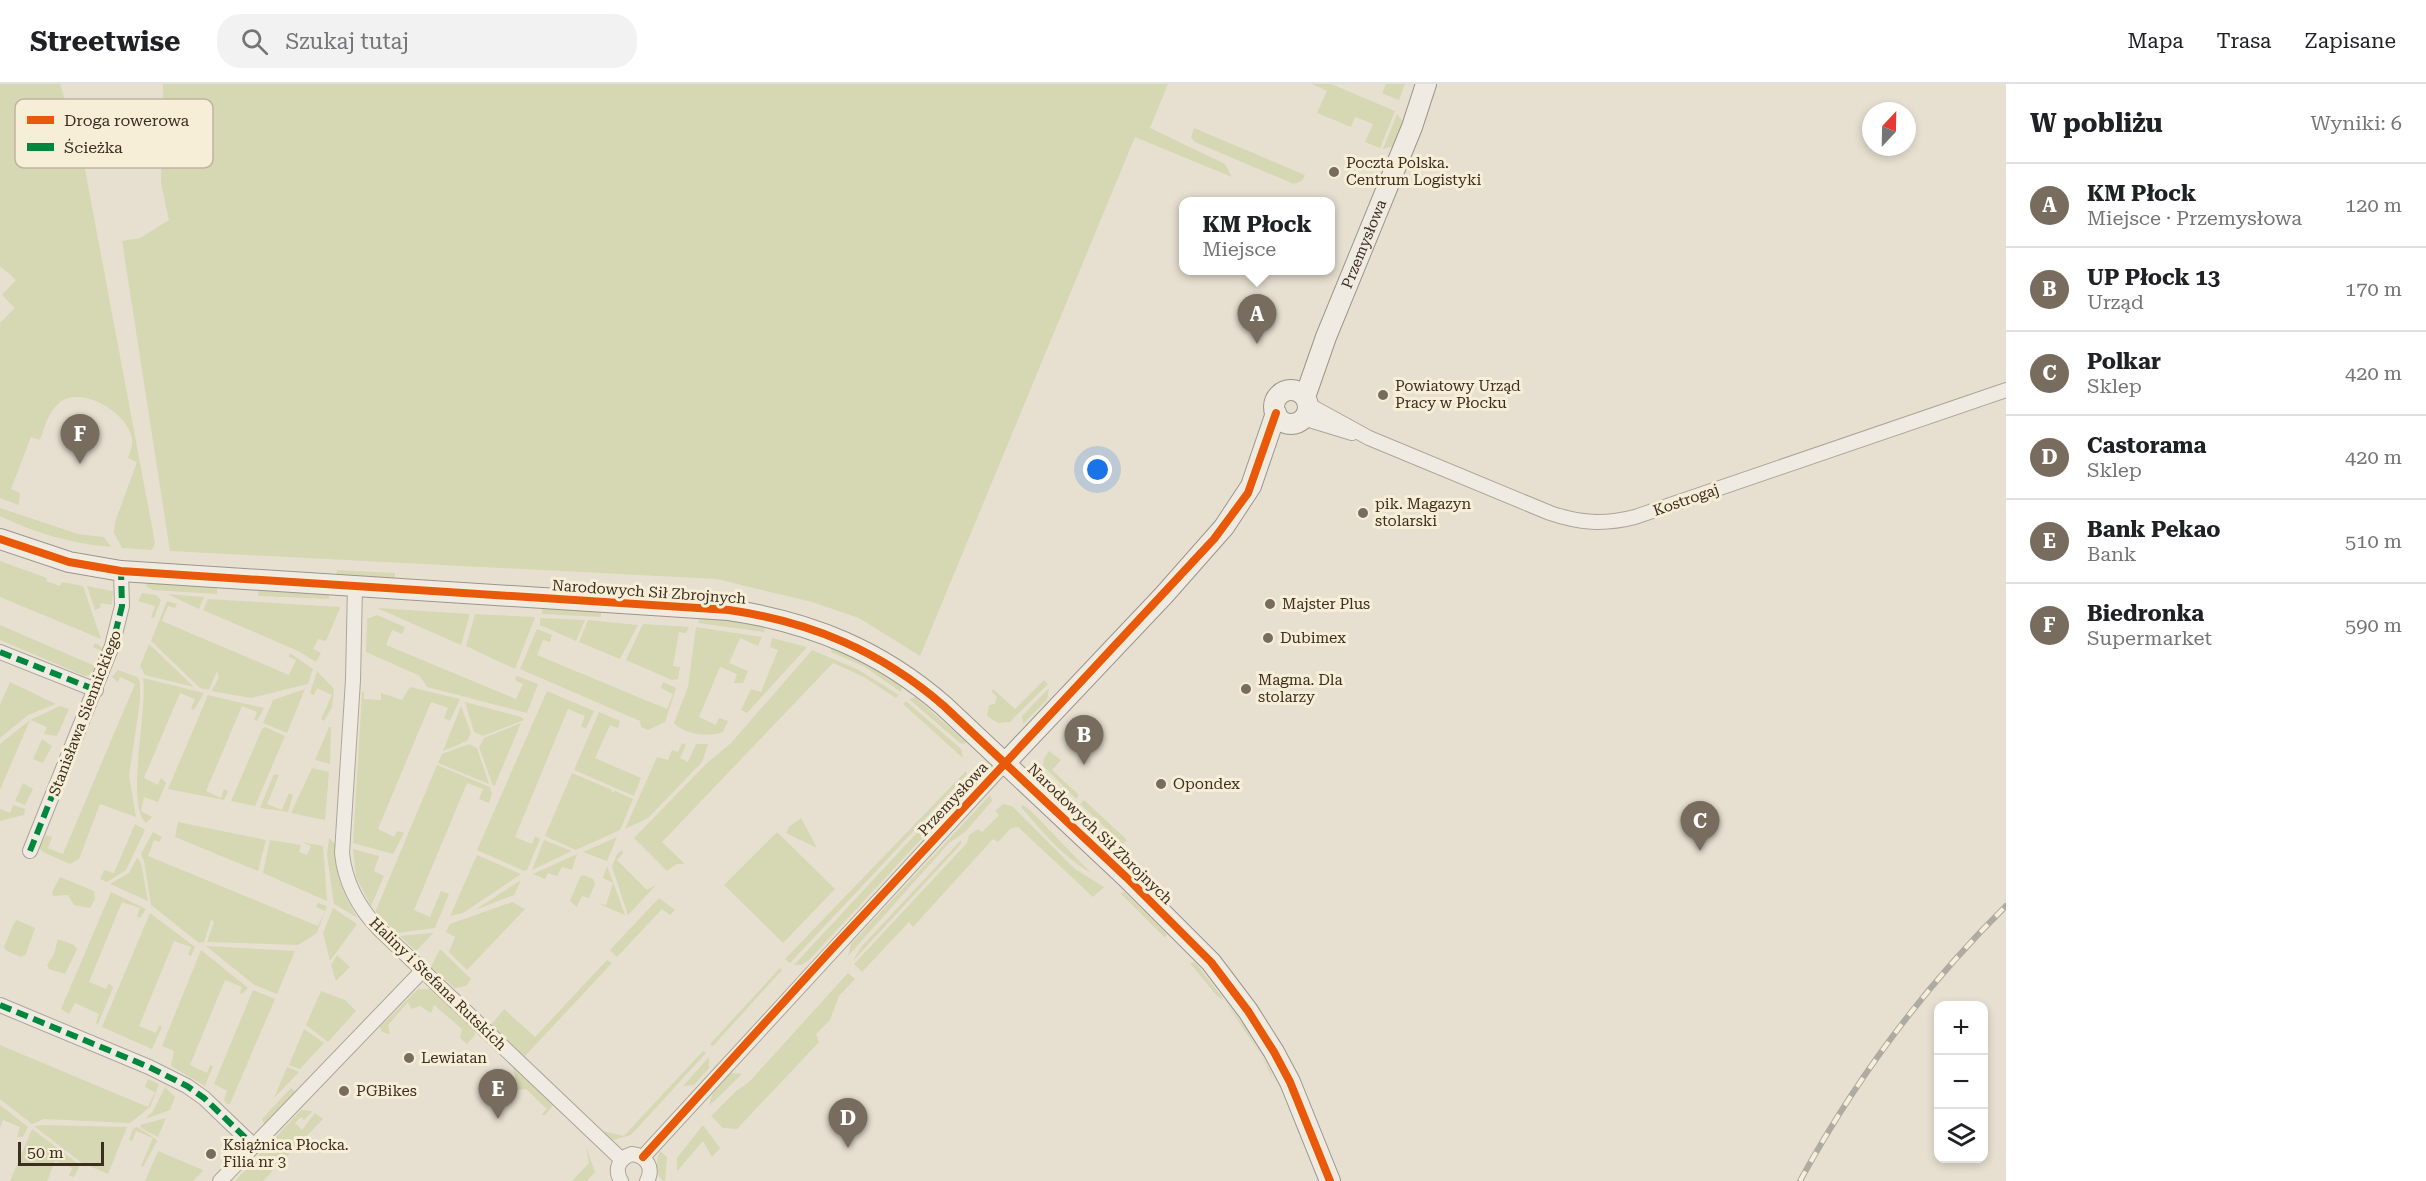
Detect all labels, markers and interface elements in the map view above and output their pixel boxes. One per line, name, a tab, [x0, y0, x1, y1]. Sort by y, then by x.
search box	[217, 14, 637, 68]
text: Streetwise	[30, 25, 181, 58]
icon: search	[238, 25, 271, 58]
text: Szukaj tutaj	[286, 29, 409, 54]
text: Mapa	[2127, 29, 2184, 53]
text: Trasa	[2217, 29, 2271, 53]
text: Zapisane	[2304, 29, 2396, 53]
legend	[15, 99, 213, 168]
north arrow	[1862, 102, 1916, 156]
text: W pobliżu	[2030, 108, 2163, 138]
text: Droga rowerowa	[64, 111, 190, 130]
text: Wyniki: 6	[2311, 111, 2402, 135]
text: Ścieżka	[64, 138, 123, 157]
place label: Poczta Polska. Centrum Logistyki	[1346, 154, 1481, 189]
marker: Poczta Polska. Centrum Logistyki	[1327, 165, 1341, 179]
text: KM Płock	[2087, 181, 2196, 206]
text: A	[2042, 193, 2057, 217]
text: 120 m	[2345, 193, 2402, 217]
popup	[1179, 197, 1335, 275]
street label: Przemysłowa	[1338, 197, 1390, 291]
text: Miejsce · Przemysłowa	[2087, 206, 2302, 230]
text: KM Płock	[1202, 212, 1312, 237]
text: Miejsce	[1202, 237, 1276, 261]
text: UP Płock 13	[2087, 265, 2220, 290]
text: B	[2042, 277, 2057, 301]
text: 170 m	[2345, 277, 2402, 301]
text: Urząd	[2087, 290, 2144, 314]
pin: A	[1238, 294, 1276, 344]
text: Polkar	[2087, 349, 2161, 374]
text: C	[2043, 361, 2057, 385]
text: 420 m	[2345, 361, 2402, 385]
text: Sklep	[2087, 374, 2142, 398]
place label: Powiatowy Urząd Pracy w Płocku	[1395, 377, 1521, 412]
marker: Powiatowy Urząd Pracy w Płocku	[1376, 388, 1390, 402]
pin: F	[60, 414, 100, 464]
text: Castorama	[2087, 433, 2206, 458]
text: D	[2041, 445, 2058, 469]
text: 420 m	[2345, 445, 2402, 469]
your location	[1083, 455, 1112, 484]
text: Sklep	[2087, 458, 2142, 482]
street label: Kostrogaj	[1651, 480, 1721, 520]
place label: pik. Magazyn stolarski	[1375, 495, 1472, 530]
marker: pik. Magazyn stolarski	[1356, 506, 1370, 520]
text: Bank Pekao	[2087, 517, 2220, 542]
text: E	[2043, 529, 2056, 553]
text: 510 m	[2345, 529, 2402, 553]
text: Bank	[2087, 542, 2136, 566]
street label: Narodowych Sił Zbrojnych	[551, 576, 747, 608]
place label: Majster Plus	[1282, 595, 1370, 613]
marker: Majster Plus	[1263, 597, 1277, 611]
text: Biedronka	[2087, 601, 2204, 626]
text: F	[2043, 613, 2056, 637]
text: 590 m	[2345, 613, 2402, 637]
text: Supermarket	[2087, 626, 2212, 650]
street label: Stanisława Siennickiego	[45, 628, 125, 798]
place label: Dubimex	[1280, 629, 1346, 647]
marker: Dubimex	[1261, 631, 1275, 645]
place label: Magma. Dla stolarzy	[1258, 671, 1343, 706]
marker: Magma. Dla stolarzy	[1239, 682, 1253, 696]
pin: B	[1064, 716, 1104, 765]
street label: Przemysłowa	[914, 758, 992, 840]
street label: Narodowych Sił Zbrojnych	[1024, 760, 1176, 908]
place label: Opondex	[1173, 775, 1240, 793]
marker: Opondex	[1154, 777, 1168, 791]
pin: C	[1680, 802, 1720, 851]
street label: Haliny i Stefana Rutskich	[366, 914, 510, 1054]
map controls	[1934, 1001, 1988, 1163]
button: +	[1934, 1001, 1988, 1055]
place label: Lewiatan	[421, 1049, 487, 1067]
marker: Lewiatan	[402, 1051, 416, 1065]
button: −	[1934, 1055, 1988, 1109]
pin: E	[478, 1070, 518, 1119]
place label: PGBikes	[356, 1082, 417, 1100]
marker: PGBikes	[337, 1084, 351, 1098]
pin: D	[828, 1098, 868, 1148]
button: layers	[1934, 1109, 1988, 1163]
place label: Książnica Płocka. Filia nr 3	[223, 1136, 349, 1171]
scale bar	[18, 1139, 104, 1166]
text: 50 m	[27, 1143, 64, 1162]
marker: Książnica Płocka. Filia nr 3	[204, 1147, 218, 1161]

